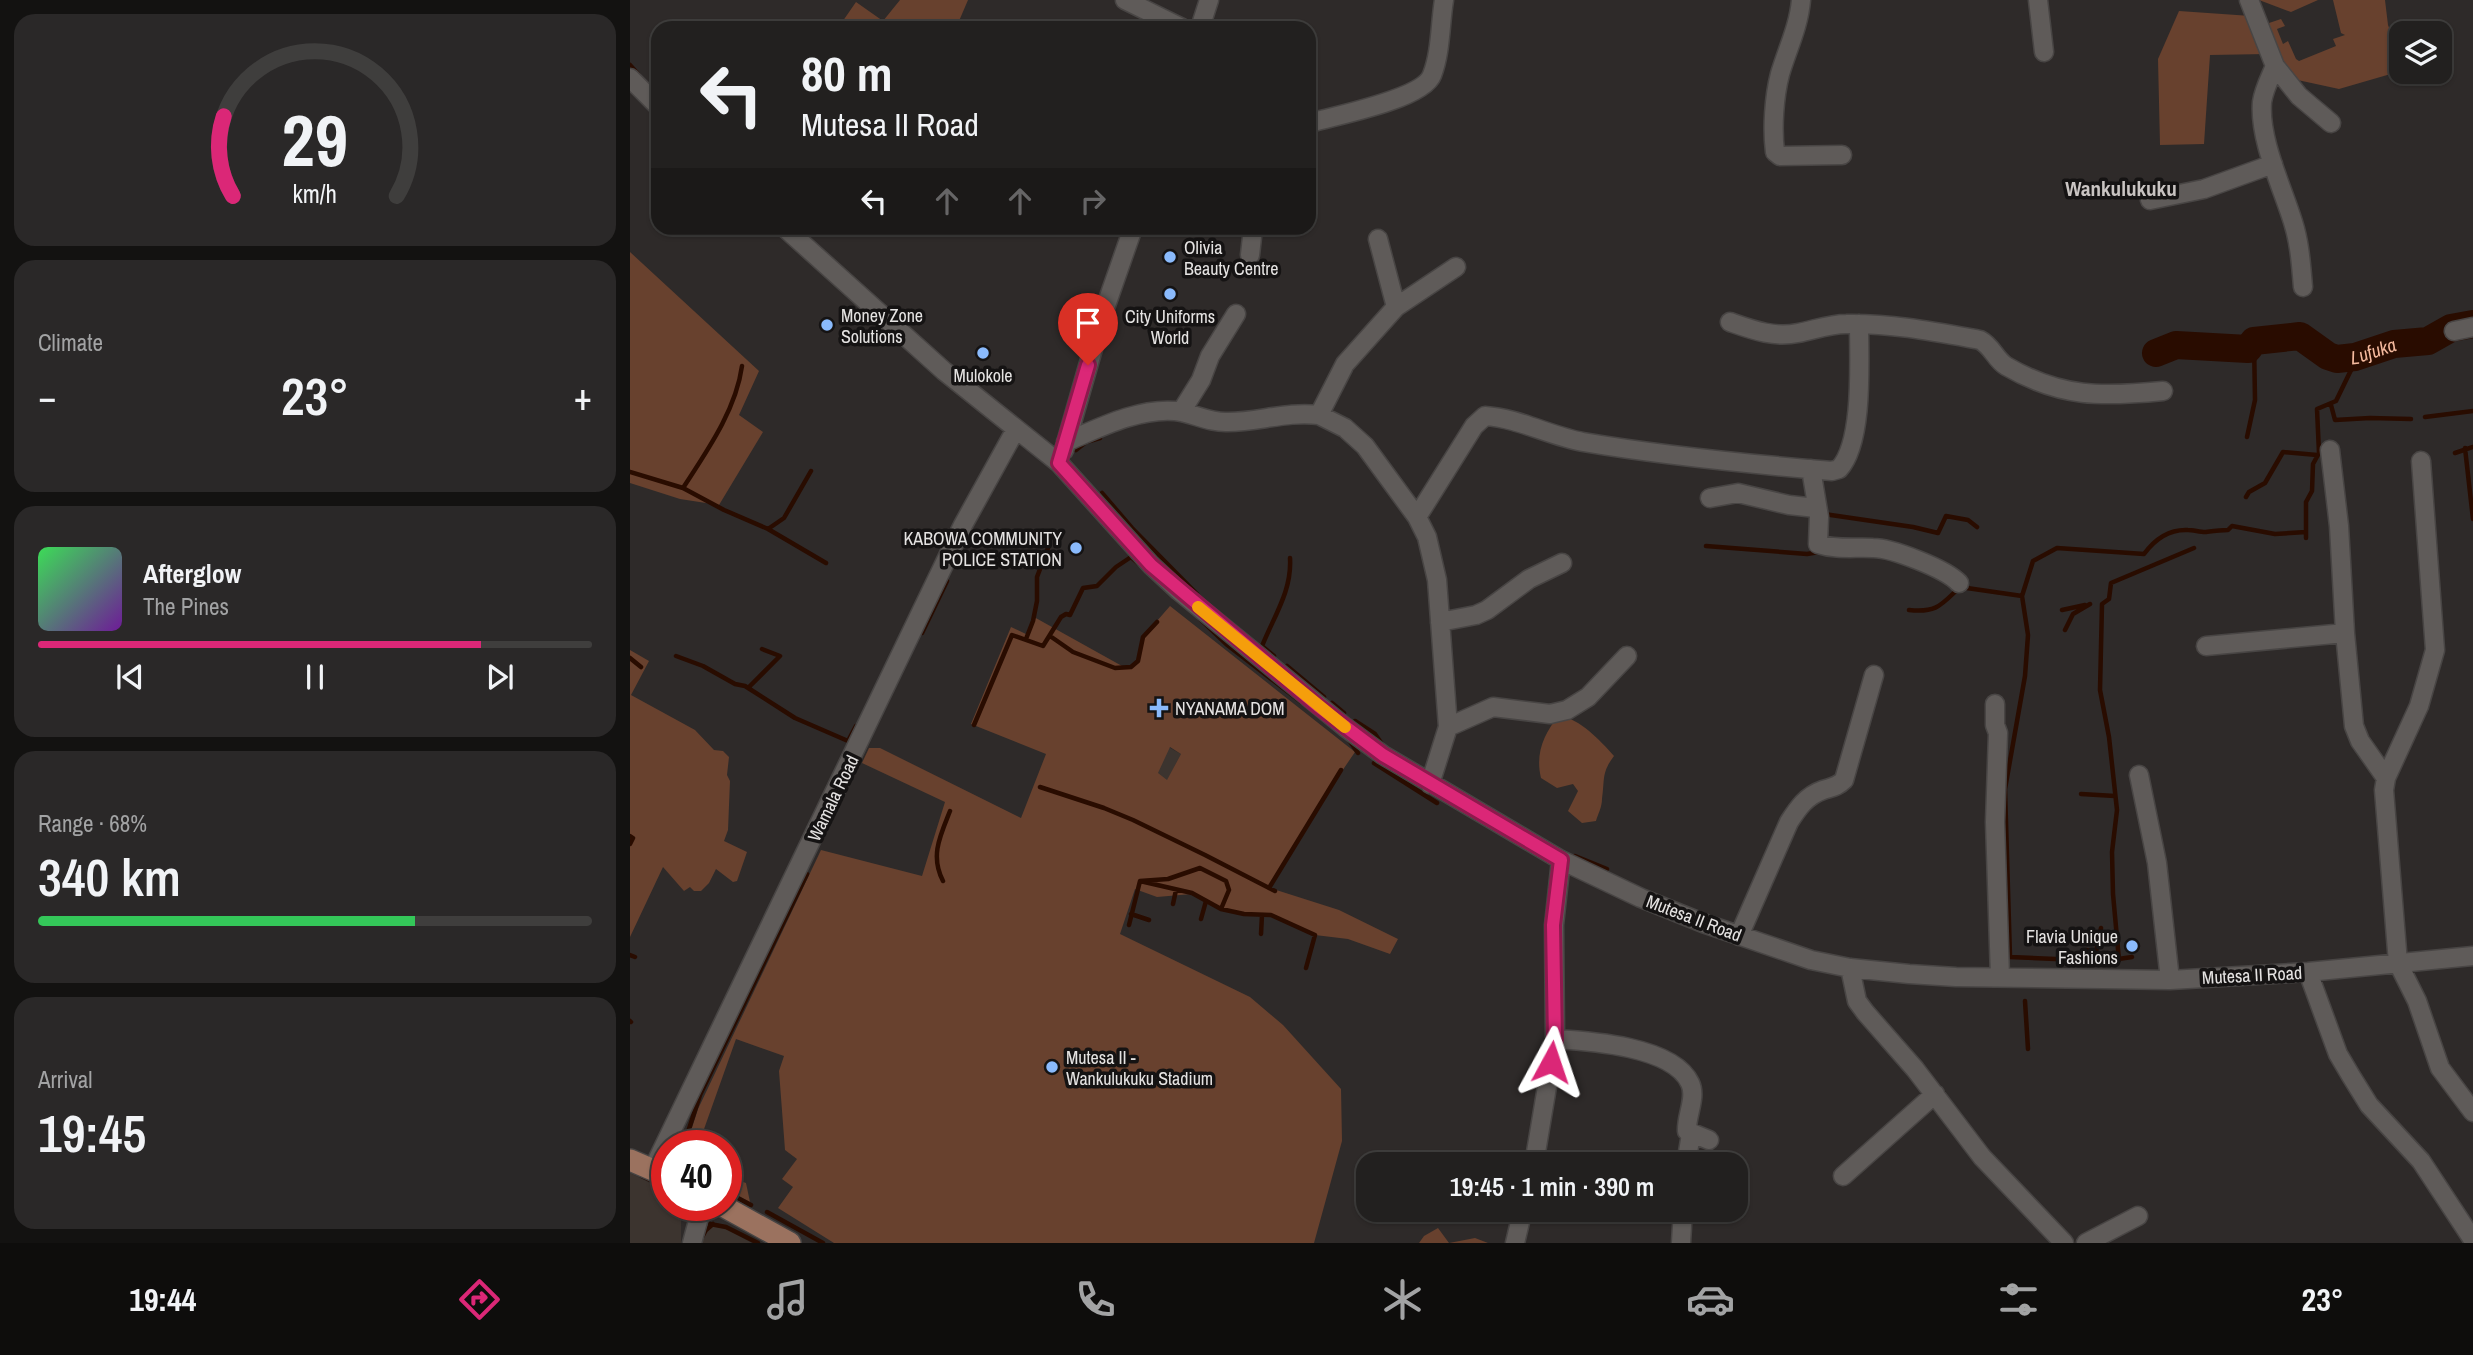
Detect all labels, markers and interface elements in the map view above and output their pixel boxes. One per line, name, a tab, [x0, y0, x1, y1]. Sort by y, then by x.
map controls	[2389, 21, 2452, 84]
button: layers	[2389, 21, 2452, 84]
text: 80 m	[801, 40, 893, 106]
icon: left	[686, 49, 777, 140]
text: 29	[282, 91, 348, 189]
text: Mutesa II Road	[801, 103, 979, 146]
district label: Wankulukuku	[2065, 174, 2177, 203]
text: km/h	[293, 177, 337, 211]
icon: left	[855, 182, 893, 220]
icon: ahead	[928, 182, 966, 220]
icon: ahead	[1001, 182, 1039, 220]
icon: right	[1074, 182, 1112, 220]
place label: Olivia Beauty Centre	[1184, 235, 1278, 281]
marker: Olivia Beauty Centre	[1162, 249, 1178, 265]
marker: City Uniforms World	[1162, 286, 1178, 302]
pin	[1058, 293, 1118, 365]
place label: Money Zone Solutions	[841, 303, 923, 349]
icon: arrive	[1069, 304, 1107, 342]
place label: City Uniforms World	[1125, 304, 1215, 350]
marker: Money Zone Solutions	[819, 317, 835, 333]
text: Climate	[38, 327, 103, 358]
water label: Lufuka	[2349, 331, 2400, 370]
marker: Mulokole	[975, 345, 991, 361]
text: 23°	[281, 361, 349, 431]
place label: Mulokole	[953, 363, 1013, 388]
text: −	[38, 371, 56, 422]
text: +	[574, 371, 592, 422]
place label: KABOWA COMMUNITY POLICE STATION	[903, 526, 1062, 572]
marker: KABOWA COMMUNITY POLICE STATION	[1068, 540, 1084, 556]
text: Afterglow	[143, 556, 241, 591]
text: The Pines	[143, 591, 229, 622]
icon: previous	[111, 658, 149, 696]
icon: pause	[296, 658, 334, 696]
icon: next	[481, 658, 519, 696]
place label: NYANAMA DOM	[1175, 696, 1285, 721]
marker: NYANAMA DOM	[1149, 698, 1169, 718]
street label: Wamala Road	[801, 751, 865, 845]
text: Range · 68%	[38, 808, 147, 839]
text: 340 km	[38, 842, 181, 912]
street label: Mutesa II Road	[1643, 888, 1745, 948]
place label: Flavia Unique Fashions	[2026, 924, 2118, 970]
marker: Flavia Unique Fashions	[2124, 938, 2140, 954]
street label: Mutesa II Road	[2201, 960, 2303, 990]
position arrow	[1514, 1025, 1588, 1099]
place label: Mutesa II - Wankulukuku Stadium	[1066, 1045, 1213, 1091]
marker: Mutesa II - Wankulukuku Stadium	[1044, 1059, 1060, 1075]
text: Arrival	[38, 1064, 93, 1095]
text: 19:45	[38, 1098, 146, 1168]
speed limit sign: 40	[651, 1130, 742, 1221]
text: 19:45 · 1 min · 390 m	[1450, 1169, 1654, 1204]
icon: directions	[455, 1275, 504, 1324]
icon: music	[763, 1275, 812, 1324]
icon: phone	[1071, 1275, 1120, 1324]
icon: climate	[1378, 1275, 1427, 1324]
icon: car	[1686, 1275, 1735, 1324]
icon: filters	[1994, 1275, 2043, 1324]
text: 19:44	[129, 1278, 196, 1321]
text: 23°	[2302, 1278, 2344, 1321]

